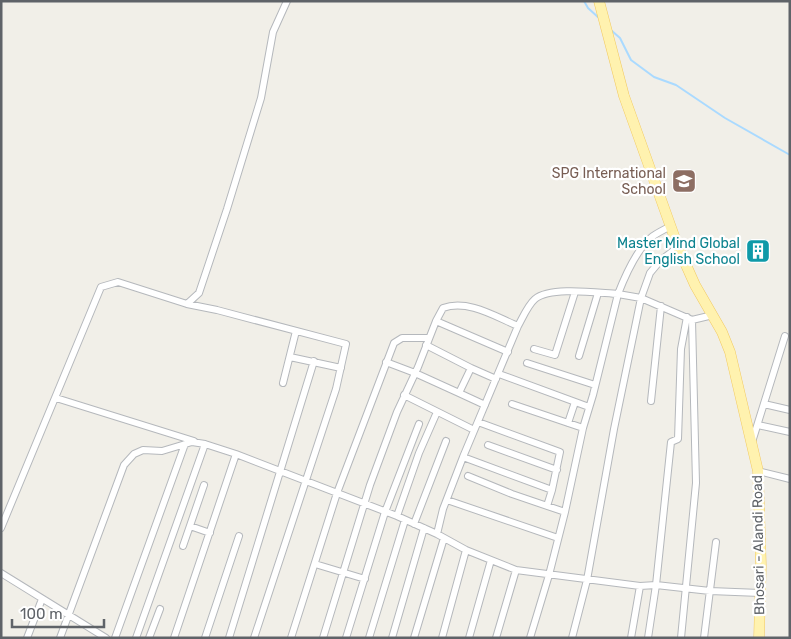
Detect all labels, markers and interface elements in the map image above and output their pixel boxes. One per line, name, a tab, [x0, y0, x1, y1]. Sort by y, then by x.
place label: SPG International School	[552, 165, 666, 198]
school or university icon: SPG International School	[671, 168, 697, 194]
place label: Master Mind Global English School	[617, 235, 740, 268]
building icon: Master Mind Global English School	[745, 238, 771, 264]
street label: Bhosari - Alandi Road	[749, 475, 768, 615]
scale bar	[12, 596, 105, 628]
text: 100 m	[20, 605, 62, 623]

